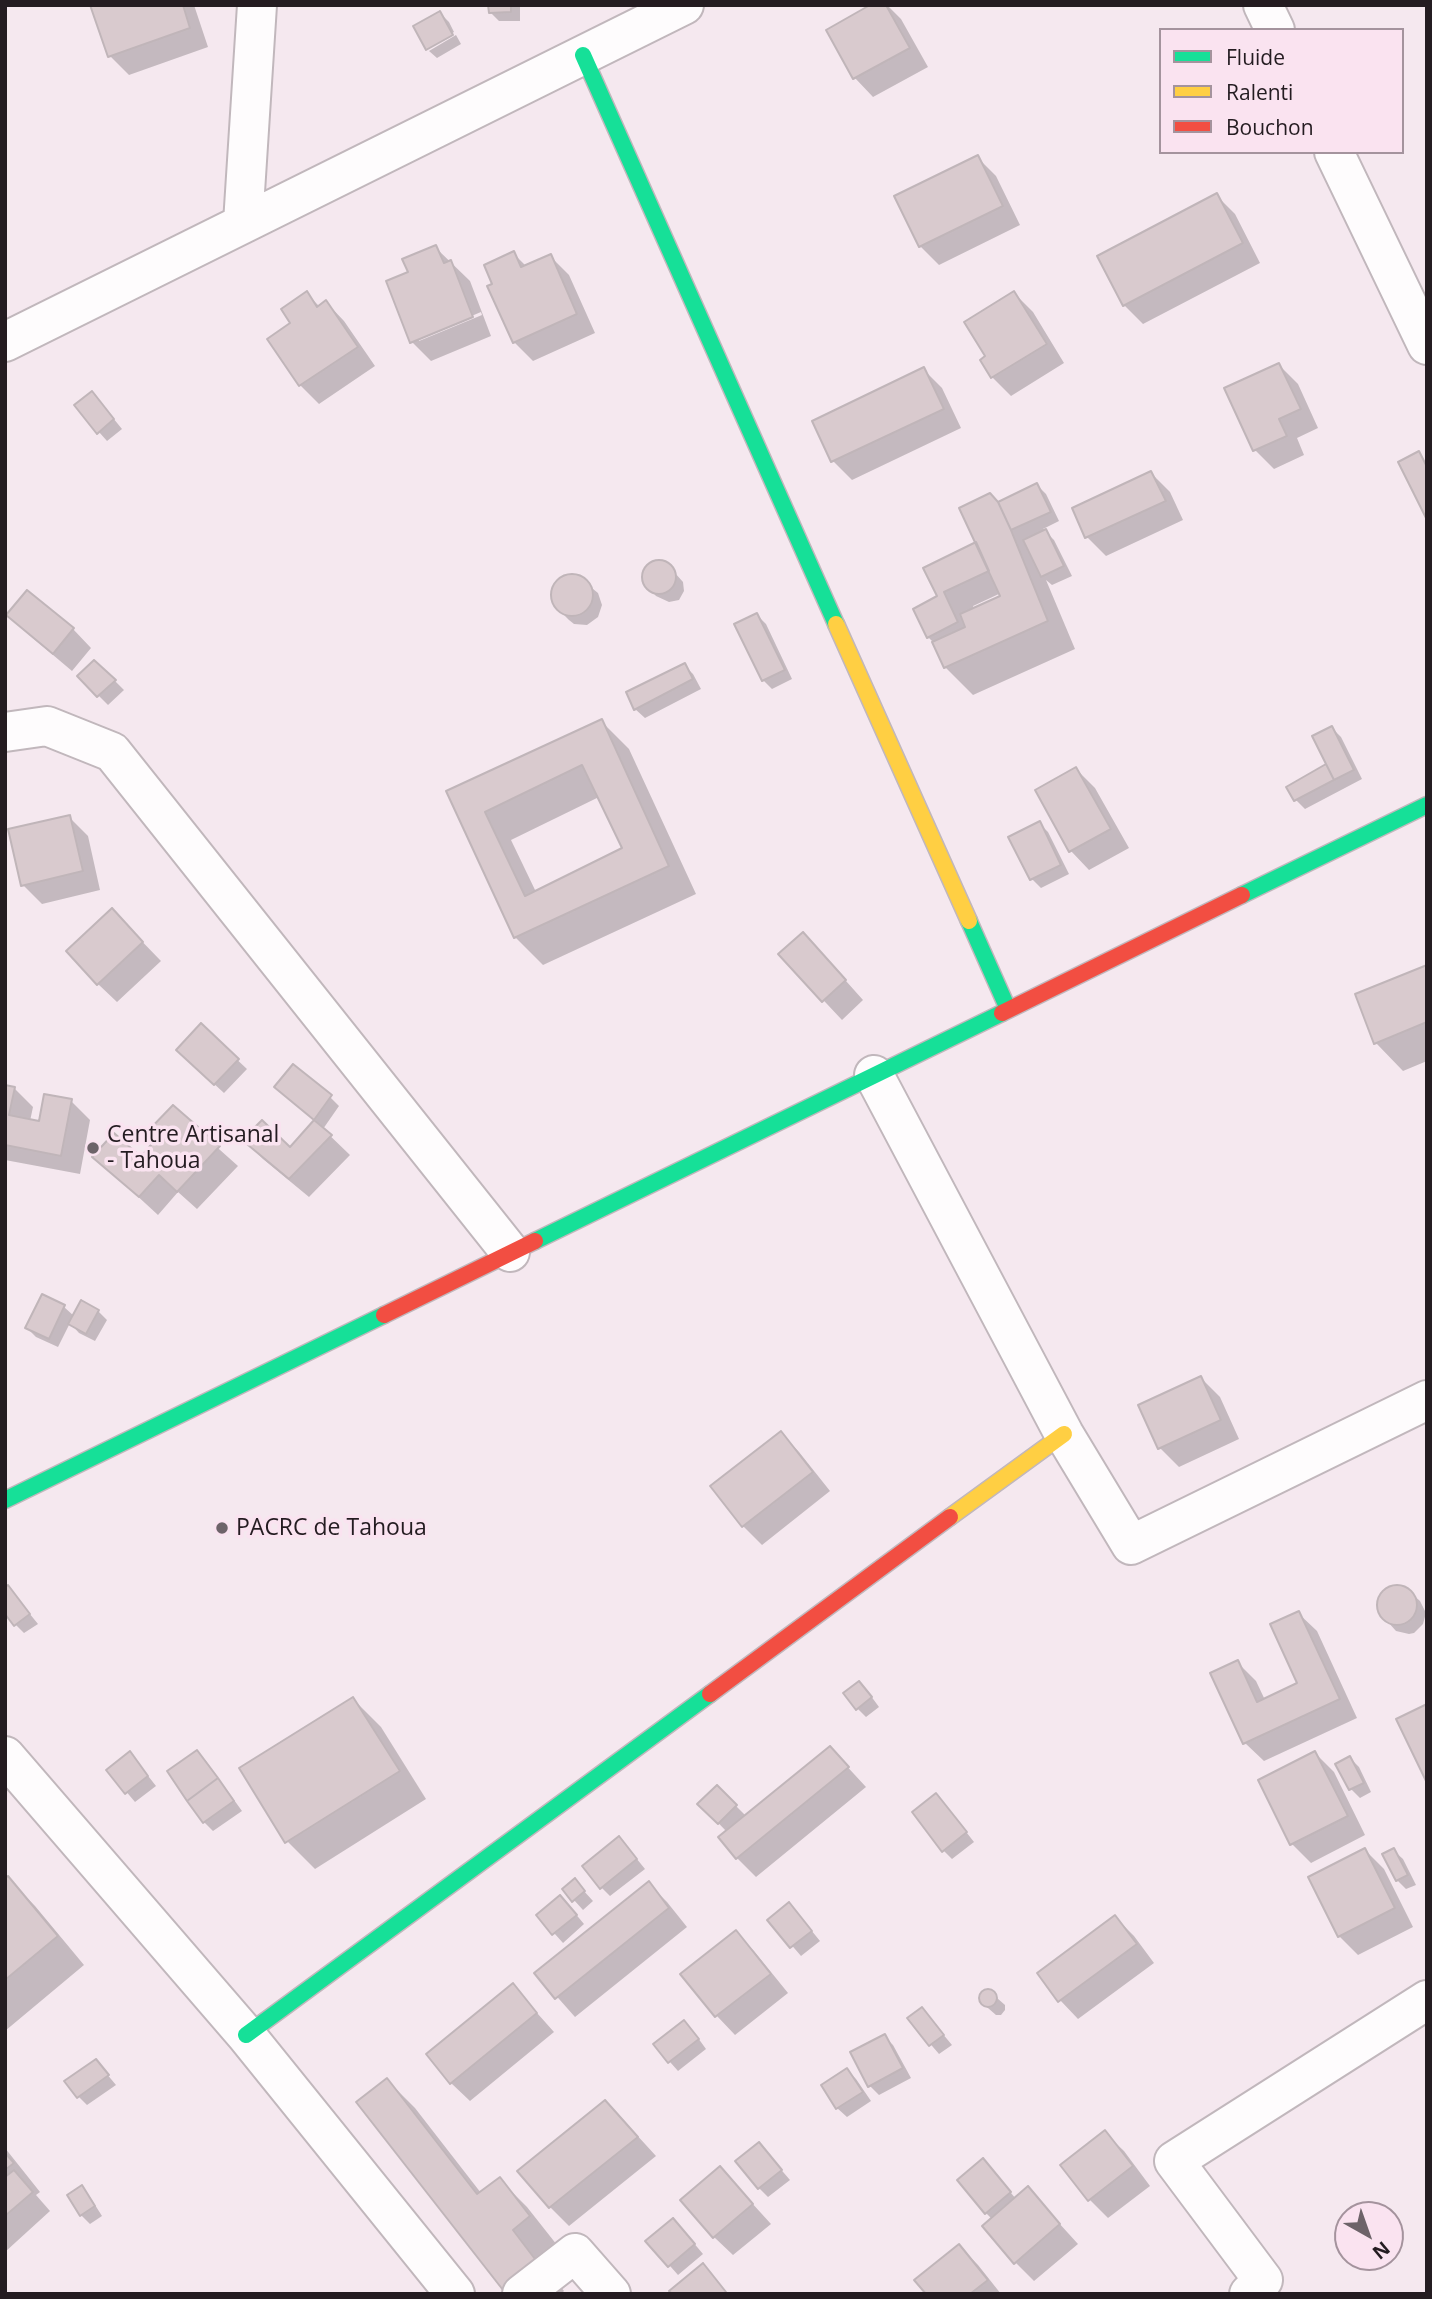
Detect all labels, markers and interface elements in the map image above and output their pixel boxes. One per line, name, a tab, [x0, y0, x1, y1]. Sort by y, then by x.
legend	[1159, 28, 1404, 154]
text: Fluide	[1226, 43, 1285, 71]
text: Ralenti	[1226, 78, 1293, 106]
text: Bouchon	[1226, 113, 1314, 141]
place label: Centre Artisanal - Tahoua	[107, 1121, 279, 1175]
marker: Centre Artisanal - Tahoua	[85, 1140, 101, 1156]
place label: PACRC de Tahoua	[236, 1514, 427, 1542]
marker: PACRC de Tahoua	[214, 1520, 230, 1536]
north arrow	[1334, 2201, 1404, 2271]
text: N	[1367, 2236, 1395, 2265]

